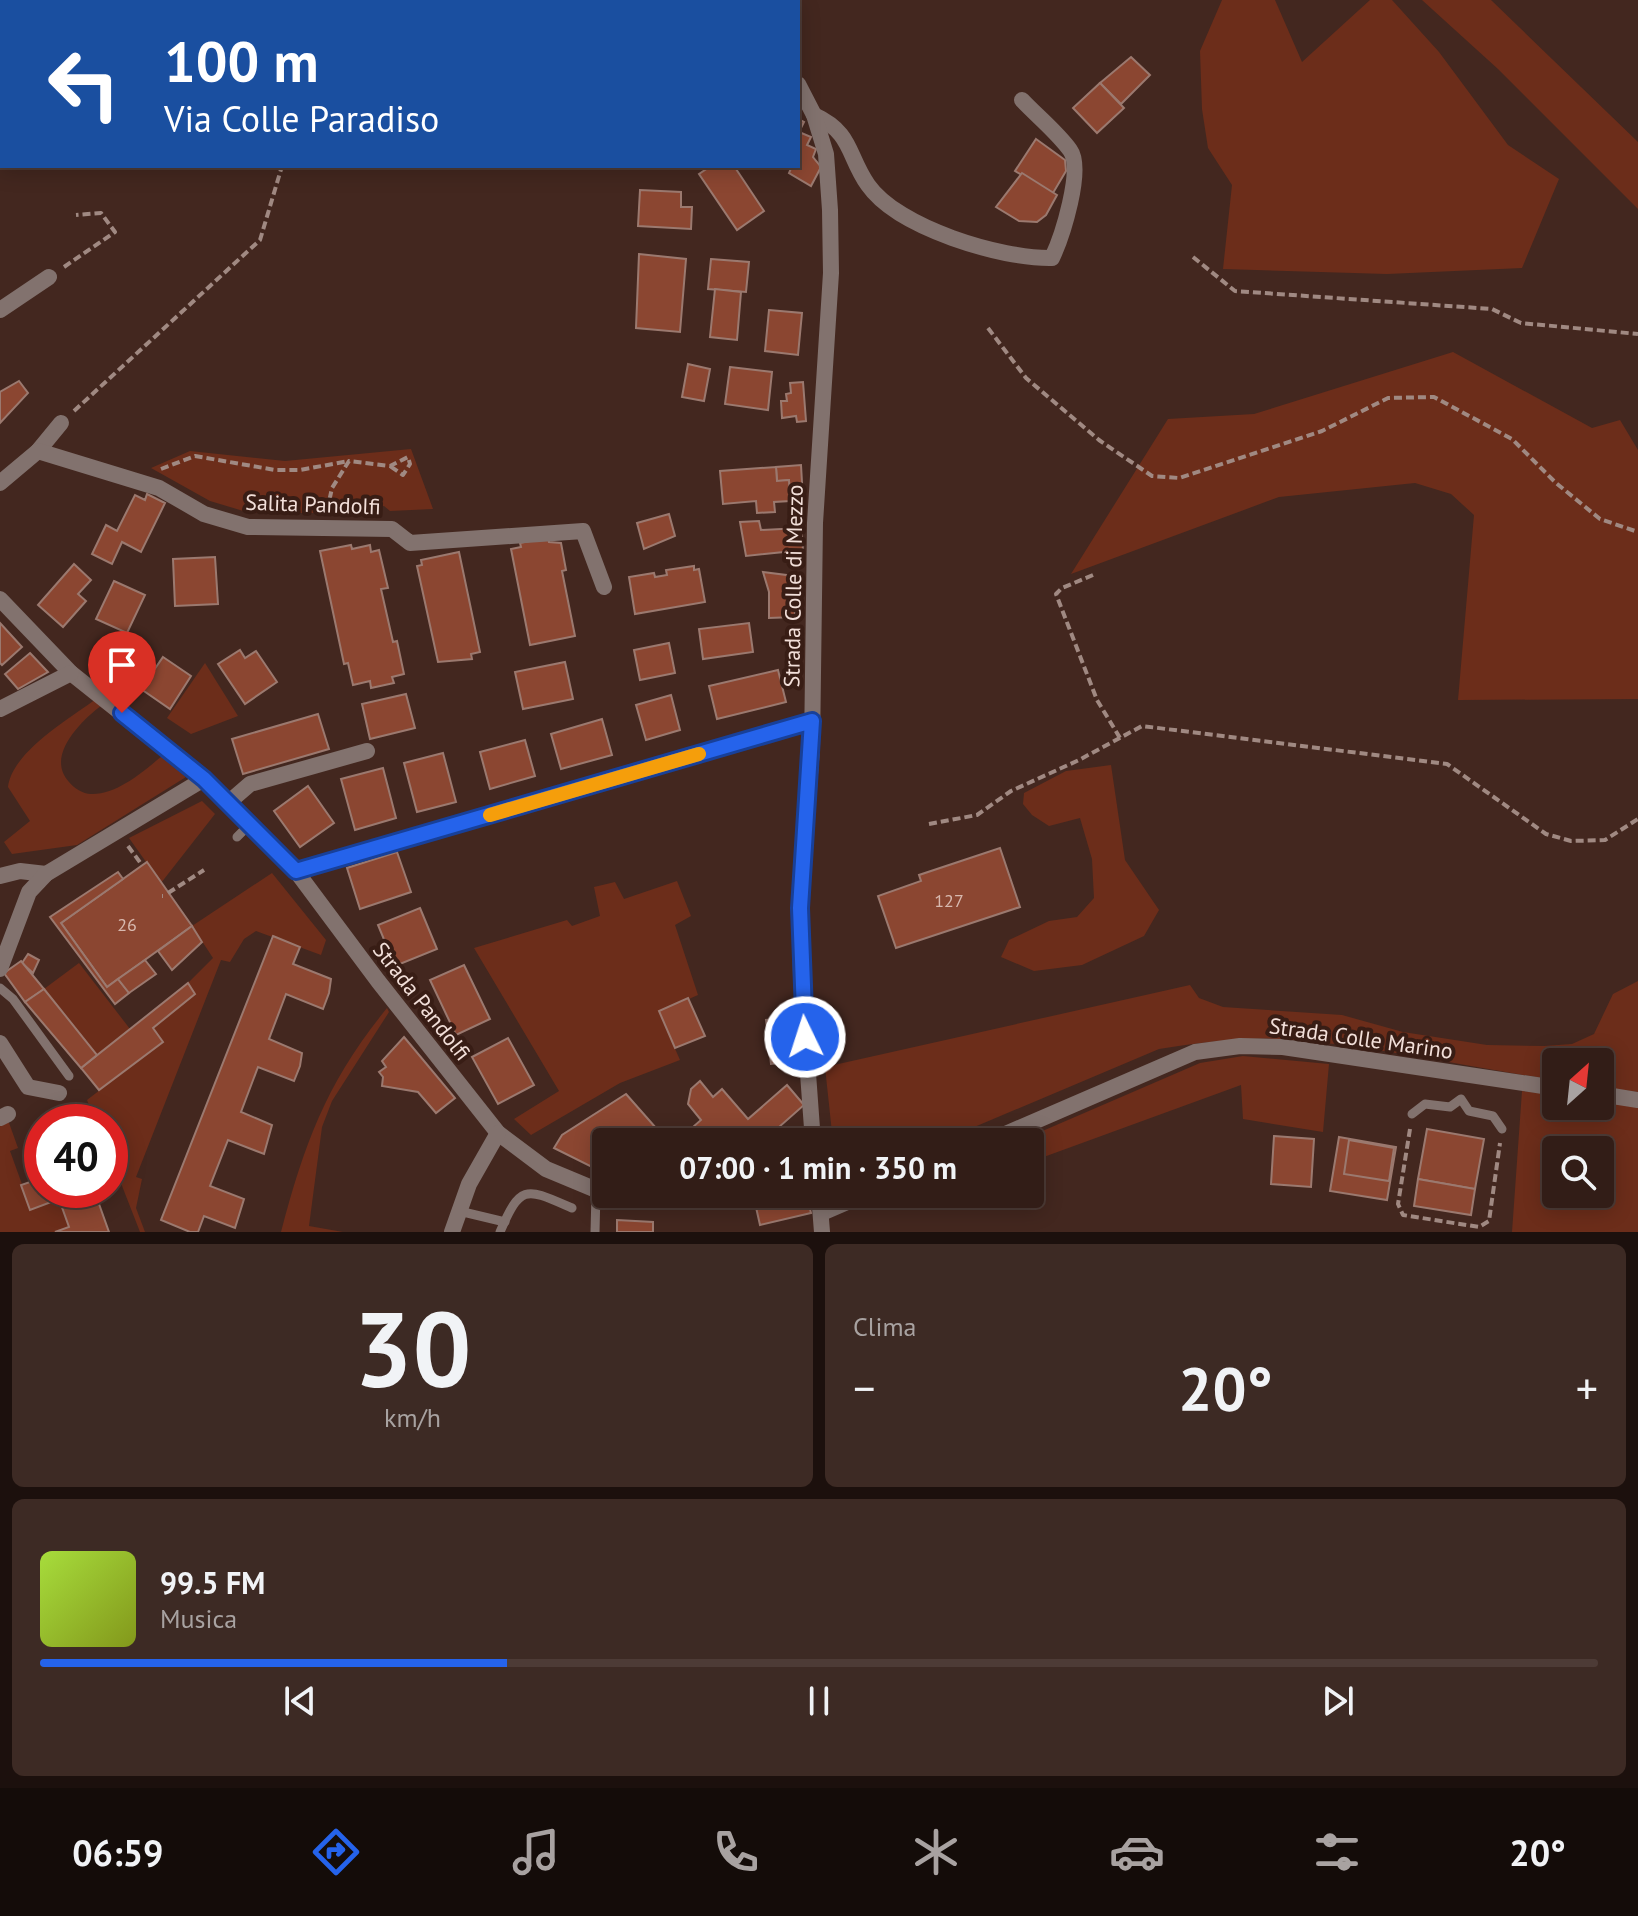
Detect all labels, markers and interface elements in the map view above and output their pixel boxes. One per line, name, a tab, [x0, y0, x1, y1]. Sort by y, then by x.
text: 100 m	[164, 25, 319, 97]
icon: left	[32, 32, 136, 136]
text: Via Colle Paradiso	[164, 95, 439, 142]
street label: Strada Colle di Mezzo	[777, 484, 809, 688]
street label: Salita Pandolfi	[245, 488, 381, 520]
pin	[88, 631, 156, 713]
icon: arrive	[100, 643, 144, 687]
house number: 127	[934, 889, 964, 912]
house number: 26	[117, 913, 137, 936]
street label: Strada Pandolfi	[367, 936, 477, 1066]
position arrow	[763, 995, 847, 1079]
street label: Strada Colle Marino	[1267, 1011, 1455, 1065]
north arrow	[1542, 1048, 1614, 1120]
map controls	[1542, 1048, 1614, 1208]
speed limit sign: 40	[24, 1104, 128, 1208]
button: search	[1542, 1136, 1614, 1208]
text: 07:00 · 1 min · 350 m	[679, 1148, 957, 1187]
text: 30	[354, 1281, 471, 1416]
text: Clima	[853, 1310, 916, 1343]
text: 20°	[1178, 1349, 1273, 1427]
text: −	[853, 1359, 875, 1416]
text: +	[1576, 1359, 1598, 1416]
text: km/h	[384, 1401, 441, 1434]
text: 99.5 FM	[160, 1563, 265, 1602]
text: Musica	[160, 1602, 237, 1635]
icon: previous	[278, 1679, 322, 1723]
icon: pause	[797, 1679, 841, 1723]
icon: next	[1316, 1679, 1360, 1723]
icon: directions	[308, 1824, 364, 1880]
icon: music	[508, 1824, 564, 1880]
icon: phone	[708, 1824, 764, 1880]
icon: climate	[908, 1824, 964, 1880]
icon: car	[1109, 1824, 1165, 1880]
icon: filters	[1309, 1824, 1365, 1880]
text: 06:59	[72, 1829, 163, 1876]
text: 20°	[1509, 1829, 1566, 1876]

